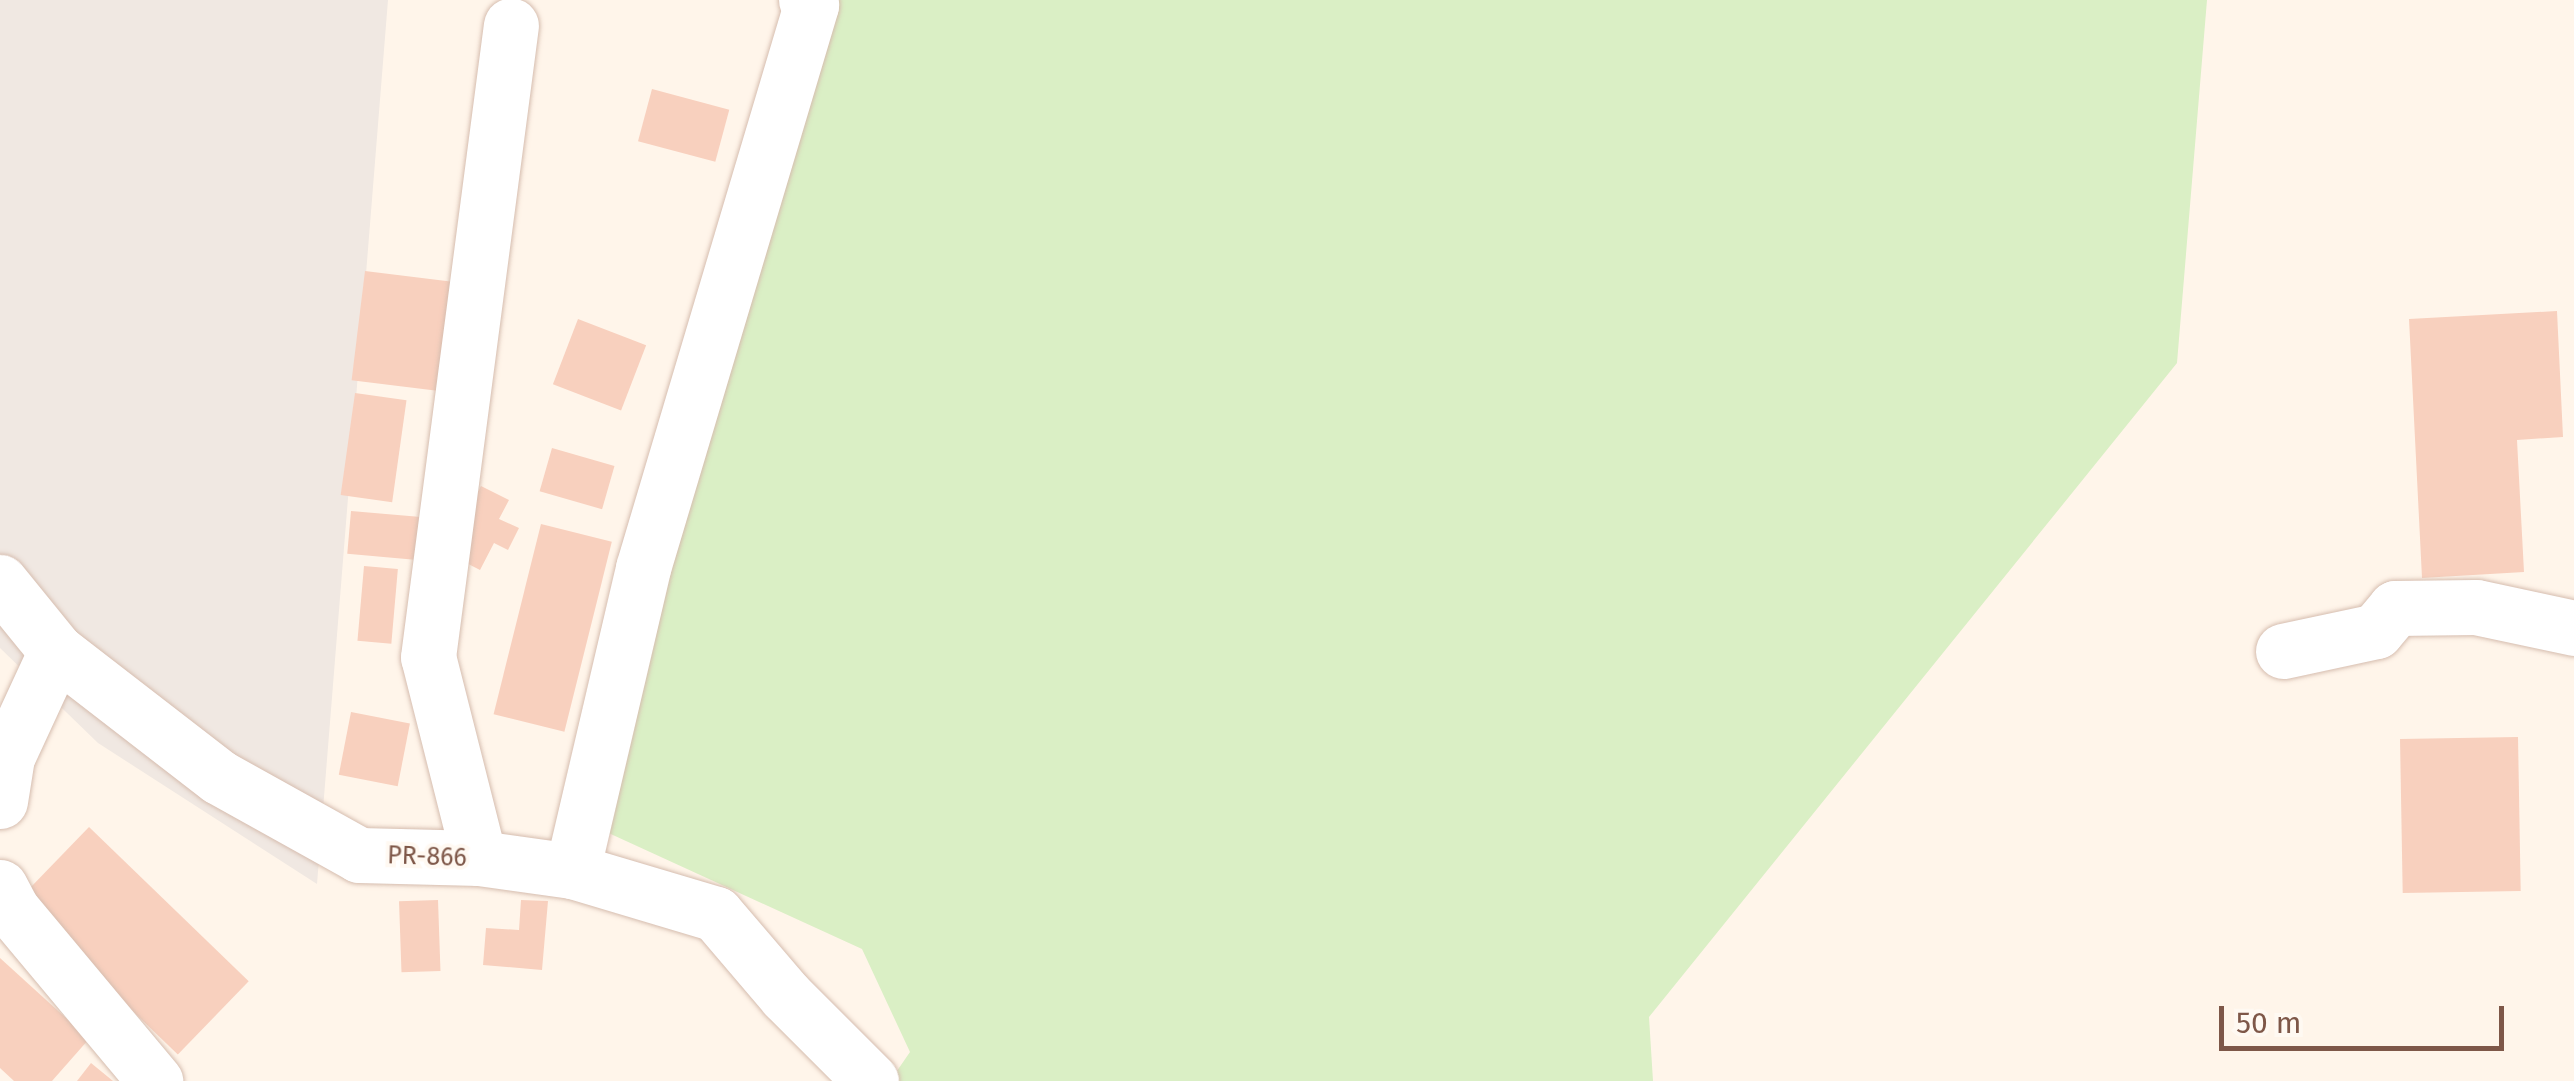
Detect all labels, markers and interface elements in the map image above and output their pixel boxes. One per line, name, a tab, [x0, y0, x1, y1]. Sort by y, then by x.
street label: PR-866	[387, 841, 467, 873]
scale bar	[2224, 986, 2509, 1048]
text: 50 m	[2236, 1005, 2301, 1041]

